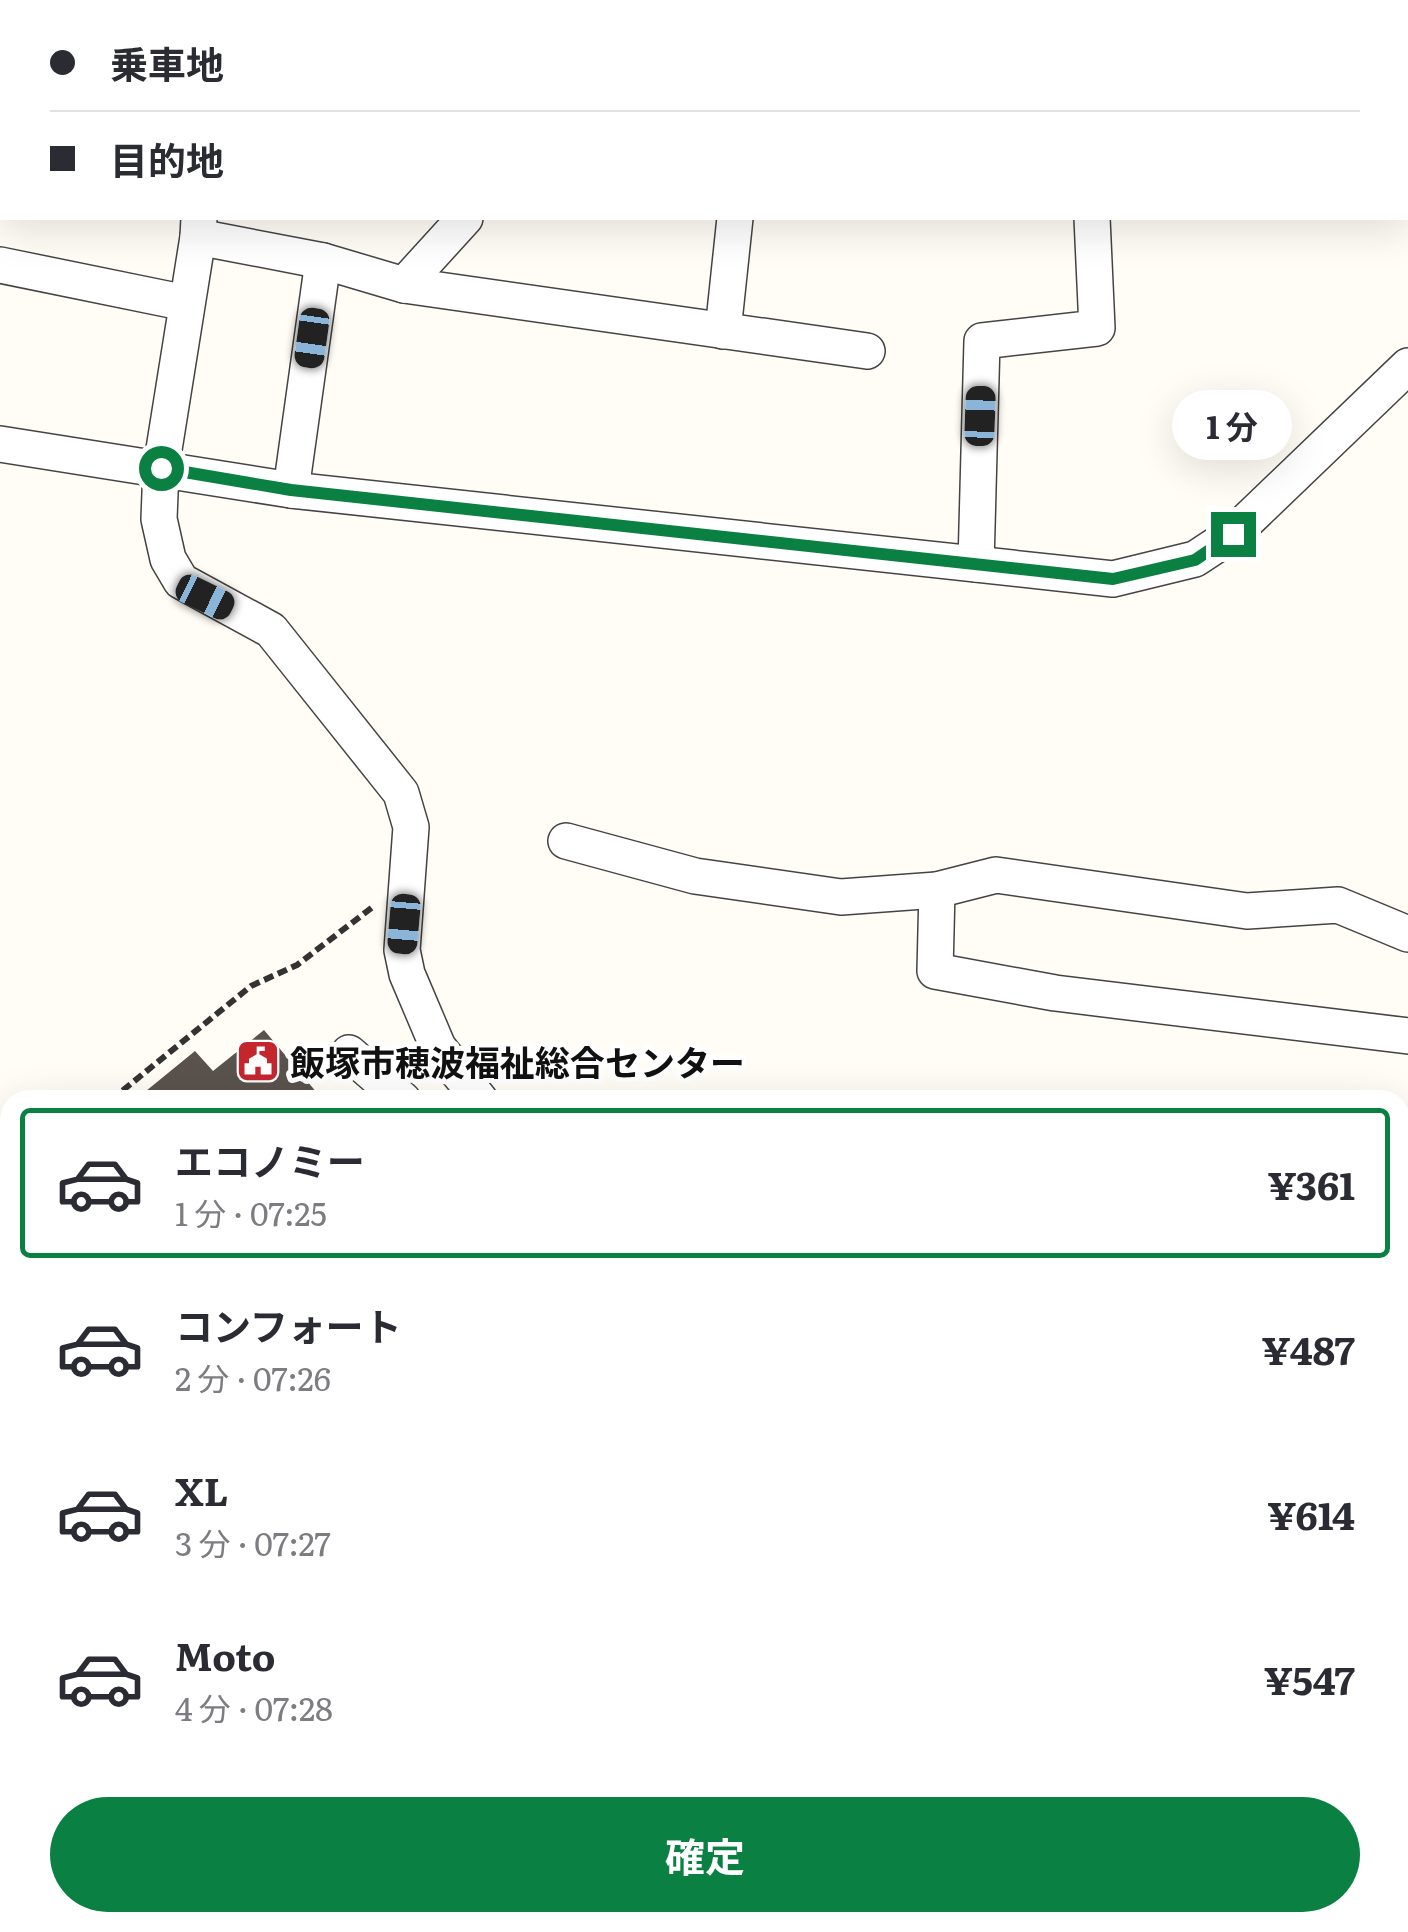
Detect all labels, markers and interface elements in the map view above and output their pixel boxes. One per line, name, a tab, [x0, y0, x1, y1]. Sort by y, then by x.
text: 乗車地	[110, 34, 224, 91]
text: 目的地	[110, 130, 224, 187]
car	[293, 306, 331, 370]
car	[964, 385, 996, 447]
callout: 1 分	[1173, 389, 1293, 459]
text: 1 分	[1206, 401, 1258, 449]
route start	[139, 446, 184, 491]
route end	[1211, 512, 1256, 557]
car	[171, 570, 239, 624]
car	[386, 893, 422, 955]
place label: 飯塚市穂波福祉総合センター	[290, 1035, 745, 1087]
public building icon: 飯塚市穂波福祉総合センター	[235, 1038, 281, 1084]
text: エコノミー	[175, 1131, 365, 1188]
icon: car	[55, 1138, 145, 1228]
text: ¥361	[1268, 1155, 1355, 1212]
text: 1 分 · 07:25	[175, 1188, 327, 1236]
text: コンフォート	[175, 1296, 402, 1353]
icon: car	[55, 1303, 145, 1393]
text: ¥487	[1261, 1320, 1355, 1377]
text: 2 分 · 07:26	[175, 1353, 331, 1401]
text: XL	[175, 1461, 228, 1518]
icon: car	[55, 1468, 145, 1558]
text: ¥614	[1267, 1485, 1355, 1542]
text: 3 分 · 07:27	[175, 1518, 331, 1566]
text: Moto	[175, 1626, 275, 1683]
icon: car	[55, 1633, 145, 1723]
text: ¥547	[1264, 1650, 1355, 1707]
text: 4 分 · 07:28	[175, 1683, 333, 1731]
button: 確定	[50, 1797, 1360, 1912]

